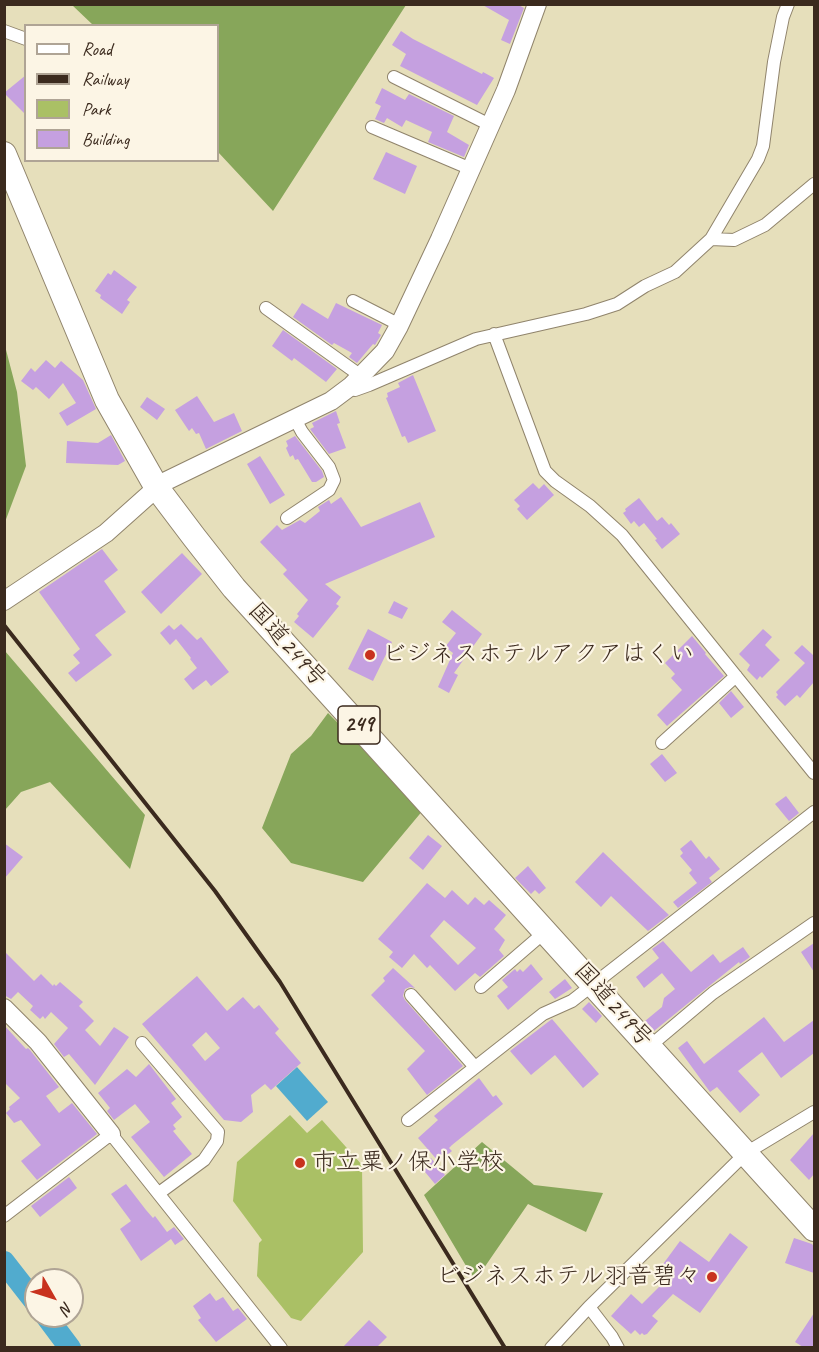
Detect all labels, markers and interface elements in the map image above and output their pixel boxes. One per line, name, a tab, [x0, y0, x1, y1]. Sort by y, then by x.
legend	[24, 24, 219, 162]
text: Road	[82, 38, 112, 60]
text: Railway	[82, 68, 129, 90]
text: Park	[82, 98, 111, 120]
text: Building	[82, 128, 129, 150]
street label: 国道249号	[241, 597, 333, 693]
place label: ビジネスホテルアクアはくい	[382, 641, 694, 669]
marker: ビジネスホテルアクアはくい	[363, 648, 377, 662]
road number: 249	[338, 706, 380, 744]
street label: 国道249号	[567, 957, 659, 1053]
place label: 市立粟ノ保小学校	[312, 1149, 504, 1177]
marker: 市立粟ノ保小学校	[293, 1156, 307, 1170]
place label: ビジネスホテル羽音碧々	[436, 1263, 700, 1291]
north arrow	[24, 1268, 84, 1328]
marker: ビジネスホテル羽音碧々	[705, 1270, 719, 1284]
text: N	[56, 1298, 77, 1318]

